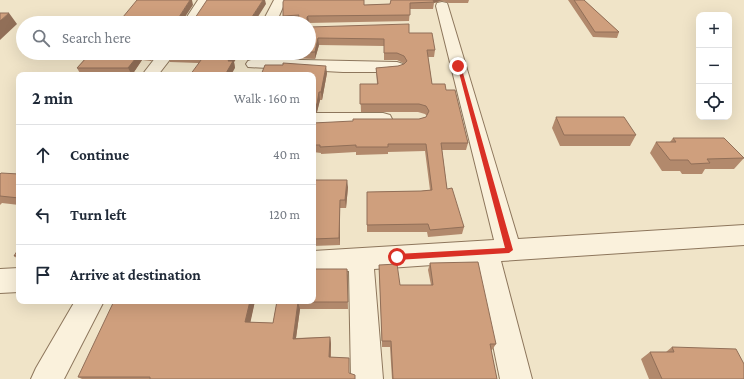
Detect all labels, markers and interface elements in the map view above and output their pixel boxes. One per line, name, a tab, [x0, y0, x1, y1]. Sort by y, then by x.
map controls	[696, 12, 732, 120]
button: +	[696, 12, 732, 48]
search box	[16, 16, 316, 60]
icon: search	[30, 27, 52, 49]
text: Search here	[62, 30, 131, 46]
button: −	[696, 48, 732, 84]
route end	[449, 57, 467, 75]
button: locate	[696, 84, 732, 120]
text: 2 min	[32, 89, 73, 108]
text: Walk · 160 m	[234, 91, 300, 106]
icon: ahead	[32, 144, 54, 166]
text: Continue	[70, 147, 129, 163]
text: 40 m	[273, 147, 300, 162]
icon: left	[32, 204, 54, 226]
text: Turn left	[70, 207, 126, 223]
text: 120 m	[269, 207, 300, 222]
route start	[388, 248, 406, 266]
icon: arrive	[32, 264, 54, 286]
text: Arrive at destination	[70, 267, 201, 283]

